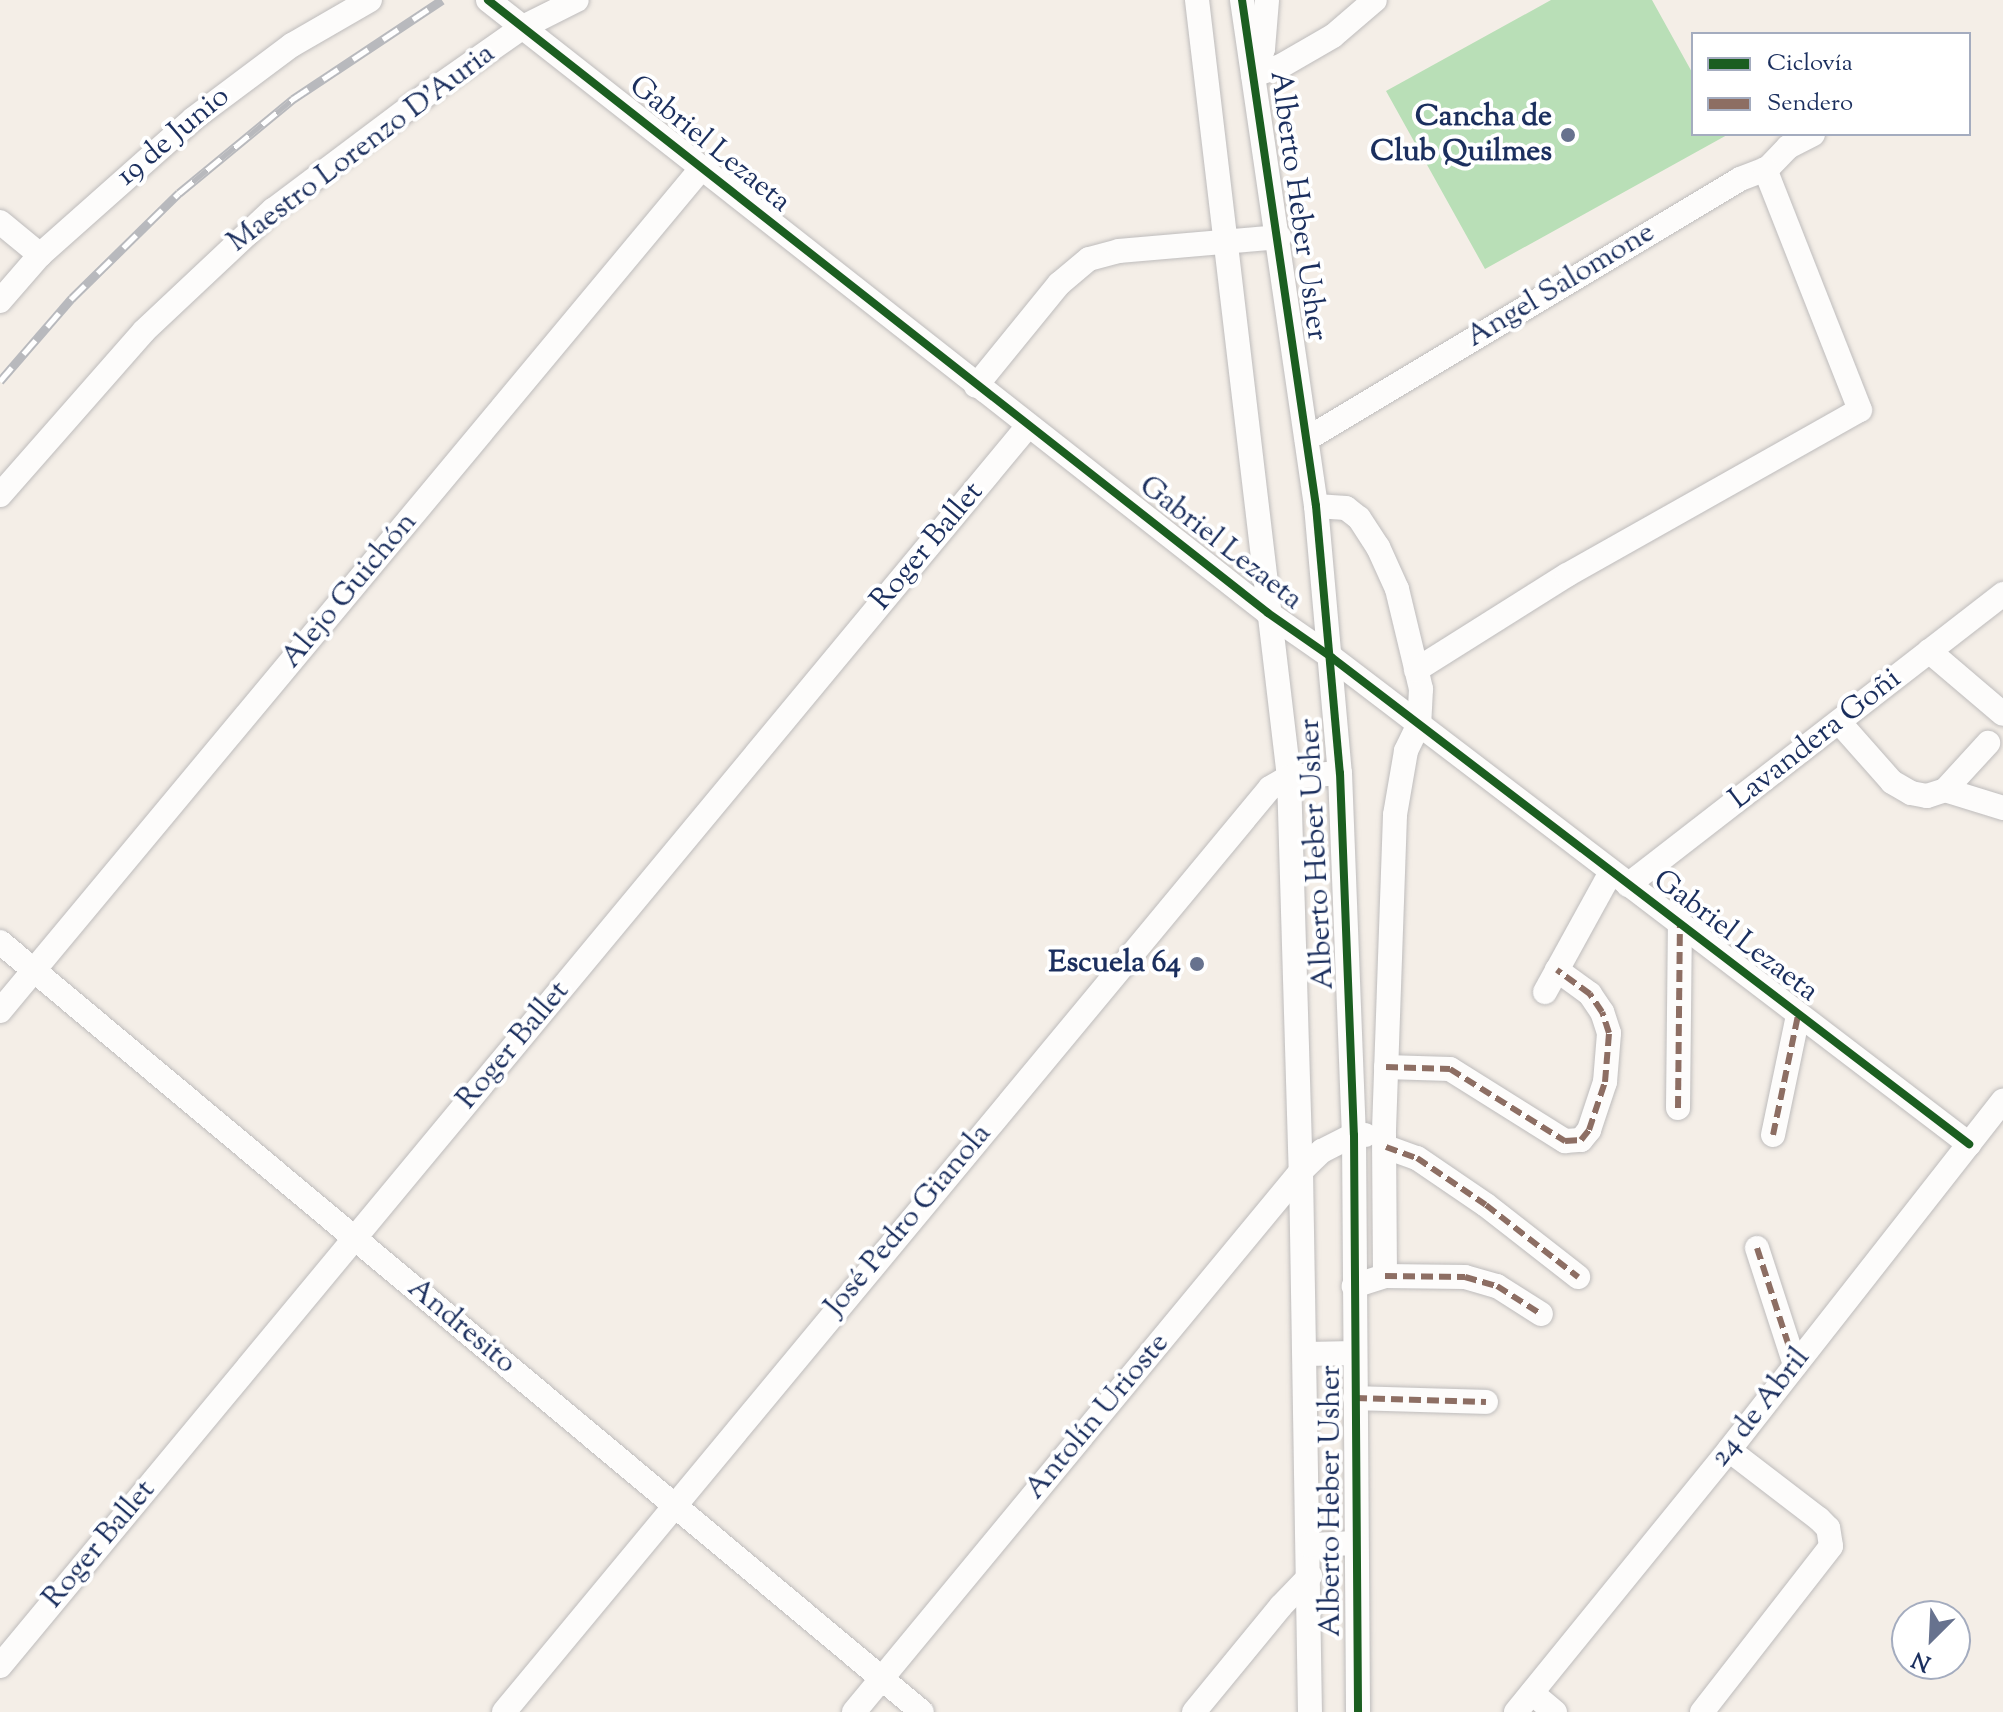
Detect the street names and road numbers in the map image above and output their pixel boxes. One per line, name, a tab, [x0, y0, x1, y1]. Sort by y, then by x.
street label: Maestro Lorenzo D'Auria	[221, 37, 503, 261]
street label: Gabriel Lezaeta	[621, 69, 797, 221]
street label: Alberto Heber Usher	[1260, 69, 1334, 343]
street label: 19 de Junio	[110, 79, 238, 195]
street label: Angel Salomone	[1460, 216, 1662, 356]
street label: Gabriel Lezaeta	[1131, 469, 1309, 619]
street label: Roger Ballet	[864, 476, 992, 618]
street label: Alejo Guichón	[274, 506, 426, 676]
street label: Lavandera Goñi	[1723, 662, 1909, 818]
street label: Alberto Heber Usher	[1293, 717, 1343, 991]
street label: Gabriel Lezaeta	[1645, 863, 1825, 1011]
street label: Roger Ballet	[450, 975, 578, 1117]
street label: José Pedro Gianola	[818, 1117, 1000, 1325]
street label: Andresito	[399, 1271, 523, 1383]
street label: Antolín Urioste	[1018, 1327, 1178, 1507]
street label: 24 de Abril	[1703, 1341, 1819, 1475]
street label: Alberto Heber Usher	[1314, 1365, 1350, 1637]
street label: Roger Ballet	[36, 1474, 164, 1616]

